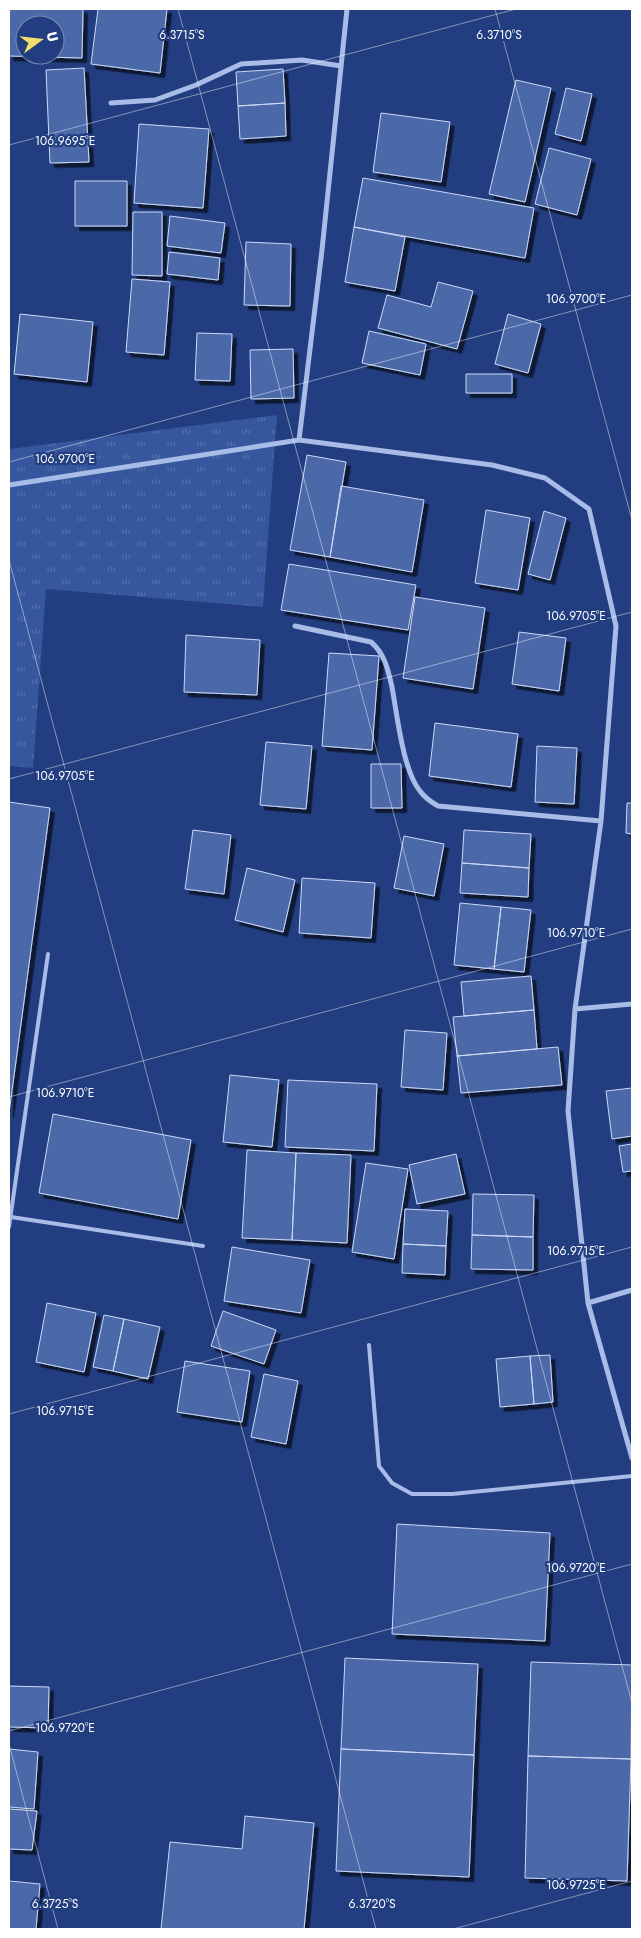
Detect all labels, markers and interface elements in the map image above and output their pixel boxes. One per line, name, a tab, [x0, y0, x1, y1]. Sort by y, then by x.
north arrow	[15, 15, 65, 65]
text: 6.3715°S	[159, 26, 205, 44]
text: 6.3710°S	[476, 26, 522, 44]
text: U	[42, 29, 63, 44]
text: 106.9695°E	[35, 132, 95, 150]
text: 106.9700°E	[546, 290, 606, 308]
text: 106.9700°E	[35, 450, 95, 468]
text: 106.9705°E	[546, 607, 606, 625]
text: 106.9705°E	[35, 767, 95, 785]
text: 106.9710°E	[547, 924, 605, 942]
text: 106.9710°E	[36, 1084, 94, 1102]
text: 106.9715°E	[547, 1242, 605, 1260]
text: 106.9715°E	[36, 1402, 94, 1420]
text: 106.9720°E	[546, 1559, 606, 1577]
text: 106.9720°E	[35, 1719, 95, 1737]
text: 106.9725°E	[546, 1876, 606, 1894]
text: 6.3725°S	[32, 1895, 79, 1913]
text: 6.3720°S	[348, 1895, 396, 1913]

